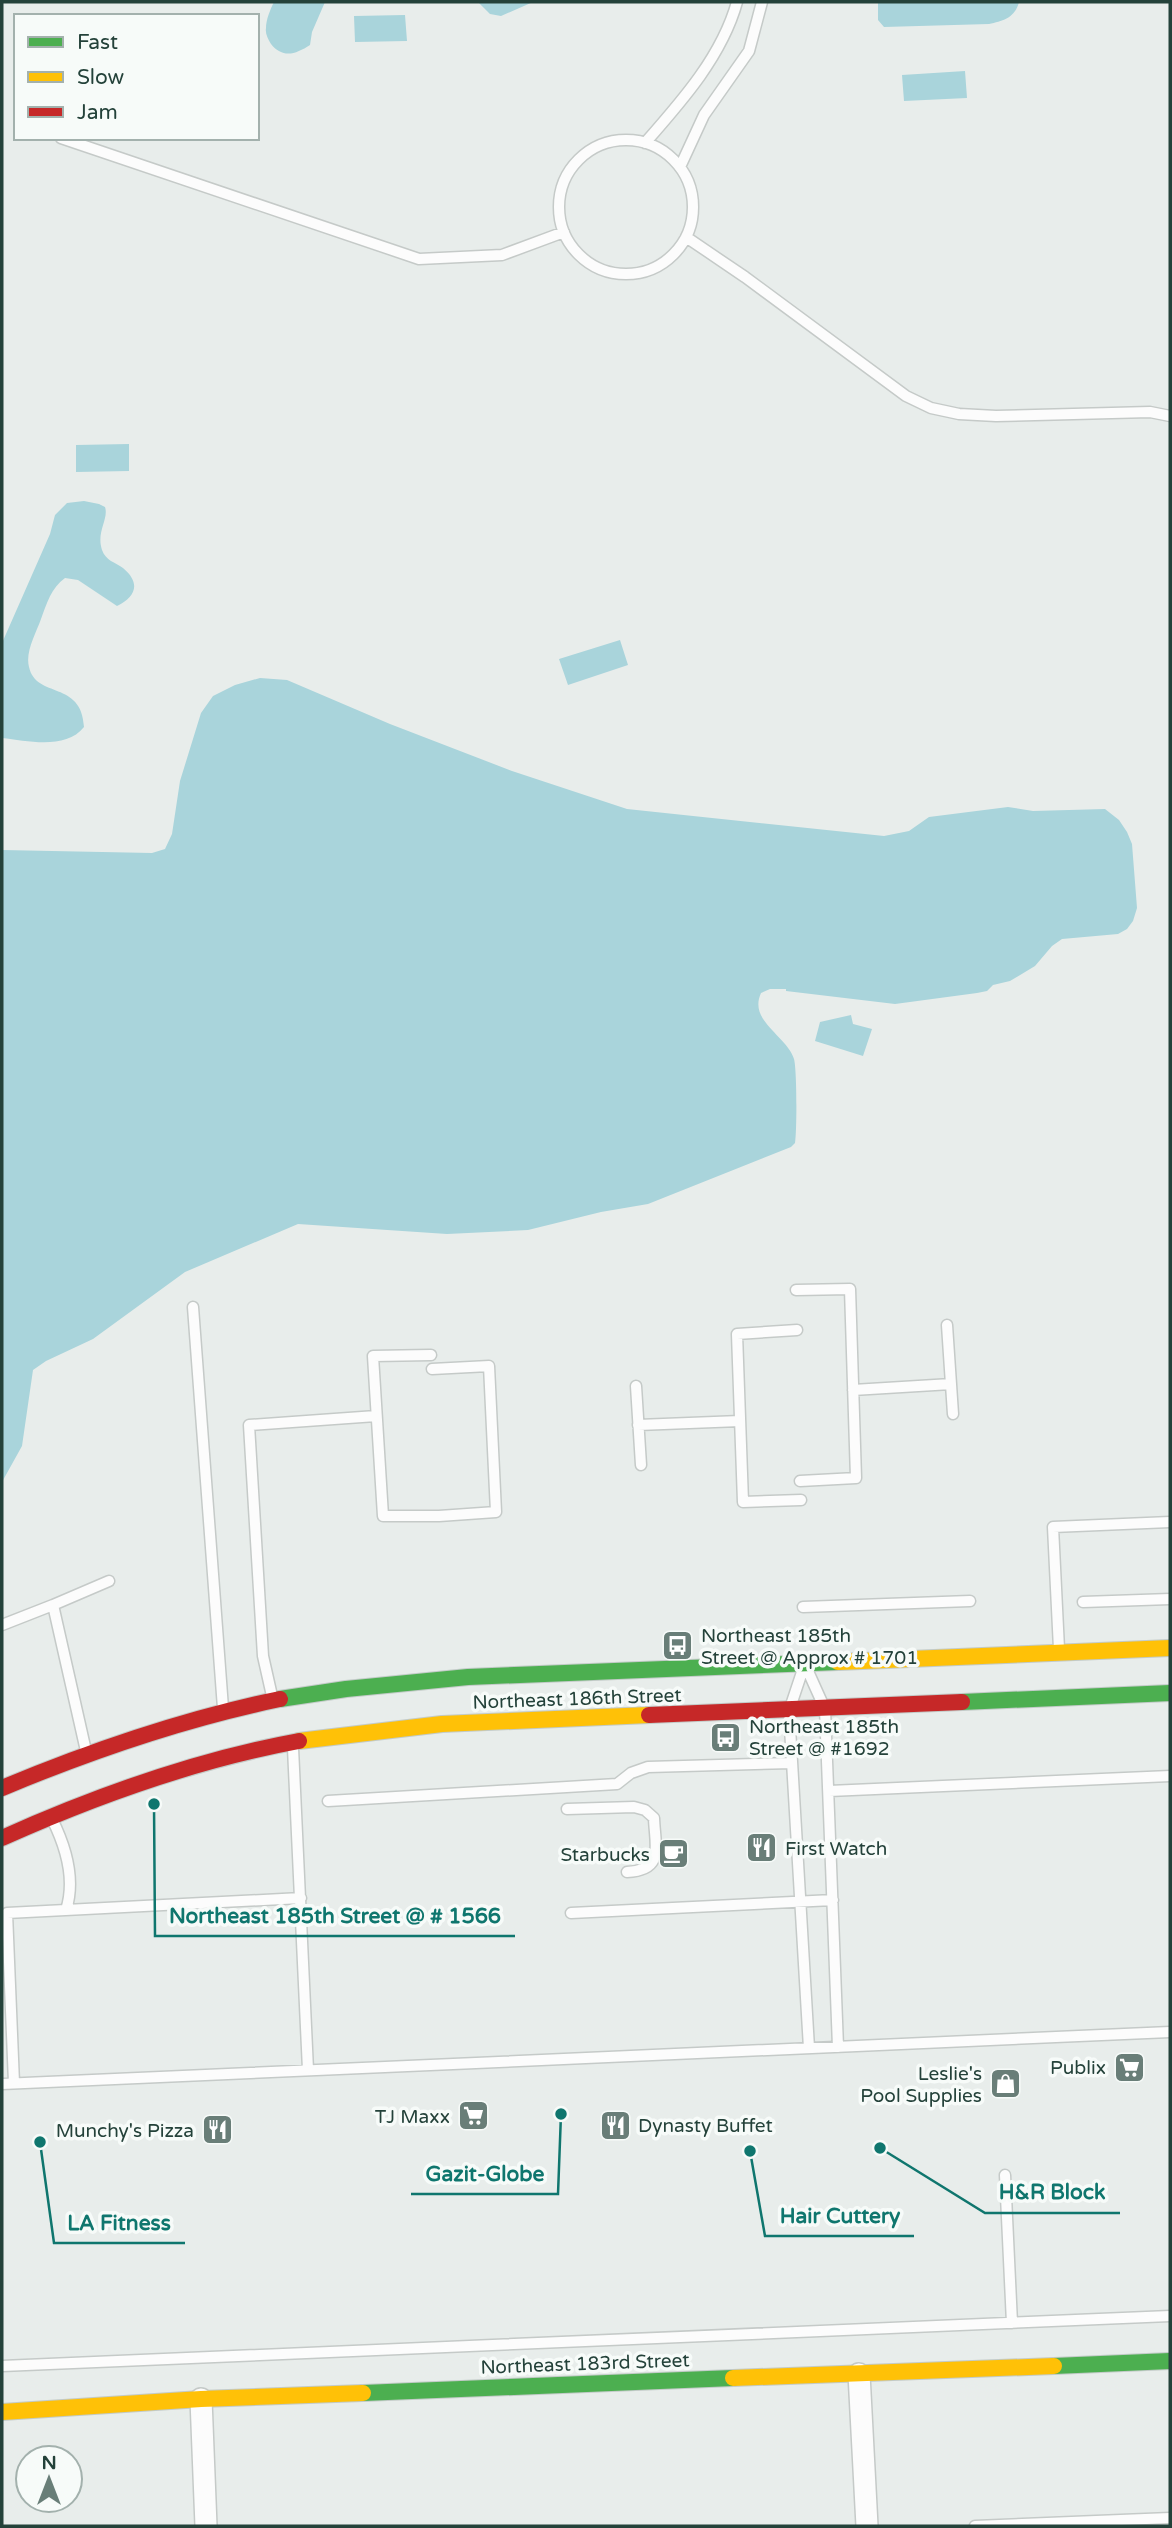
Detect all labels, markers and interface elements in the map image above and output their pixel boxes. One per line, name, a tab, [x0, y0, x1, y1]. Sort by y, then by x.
legend	[14, 14, 259, 140]
text: Fast	[77, 30, 118, 55]
text: Slow	[77, 65, 125, 90]
text: Jam	[77, 100, 118, 125]
place label: Northeast 185th Street @ Approx # 1701	[701, 1625, 918, 1669]
bus stop icon: Northeast 185th Street @ Approx # 1701	[661, 1629, 695, 1663]
street label: Northeast 186th Street	[472, 1684, 682, 1714]
place label: Northeast 185th Street @ #1692	[749, 1716, 899, 1760]
bus stop icon: Northeast 185th Street @ #1692	[709, 1720, 743, 1754]
restaurant icon: First Watch	[745, 1831, 779, 1865]
cafe icon: Starbucks	[656, 1837, 690, 1871]
place label: First Watch	[785, 1838, 887, 1860]
place label: Starbucks	[560, 1844, 650, 1866]
callout: Northeast 185th Street @ # 1566	[155, 1894, 515, 1936]
text: Northeast 185th Street @ # 1566	[169, 1904, 501, 1929]
supermarket icon: Publix	[1112, 2050, 1146, 2084]
place label: Publix	[1050, 2057, 1106, 2079]
place label: Leslie's Pool Supplies	[860, 2063, 982, 2107]
shop icon: Leslie's Pool Supplies	[988, 2067, 1022, 2101]
supermarket icon: TJ Maxx	[456, 2099, 490, 2133]
place label: TJ Maxx	[375, 2106, 450, 2128]
restaurant icon: Dynasty Buffet	[598, 2108, 632, 2142]
restaurant icon: Munchy's Pizza	[200, 2113, 234, 2147]
place label: Dynasty Buffet	[638, 2115, 773, 2137]
place label: Munchy's Pizza	[56, 2120, 194, 2142]
callout: Gazit-Globe	[411, 2152, 558, 2194]
text: Gazit-Globe	[425, 2162, 545, 2187]
callout: H&R Block	[985, 2171, 1120, 2213]
text: H&R Block	[999, 2180, 1106, 2205]
callout: Hair Cuttery	[765, 2194, 914, 2236]
callout: LA Fitness	[54, 2201, 185, 2243]
text: Hair Cuttery	[780, 2204, 901, 2229]
text: LA Fitness	[67, 2211, 171, 2236]
street label: Northeast 183rd Street	[480, 2349, 690, 2379]
north arrow	[14, 2444, 84, 2514]
text: N	[41, 2452, 57, 2474]

